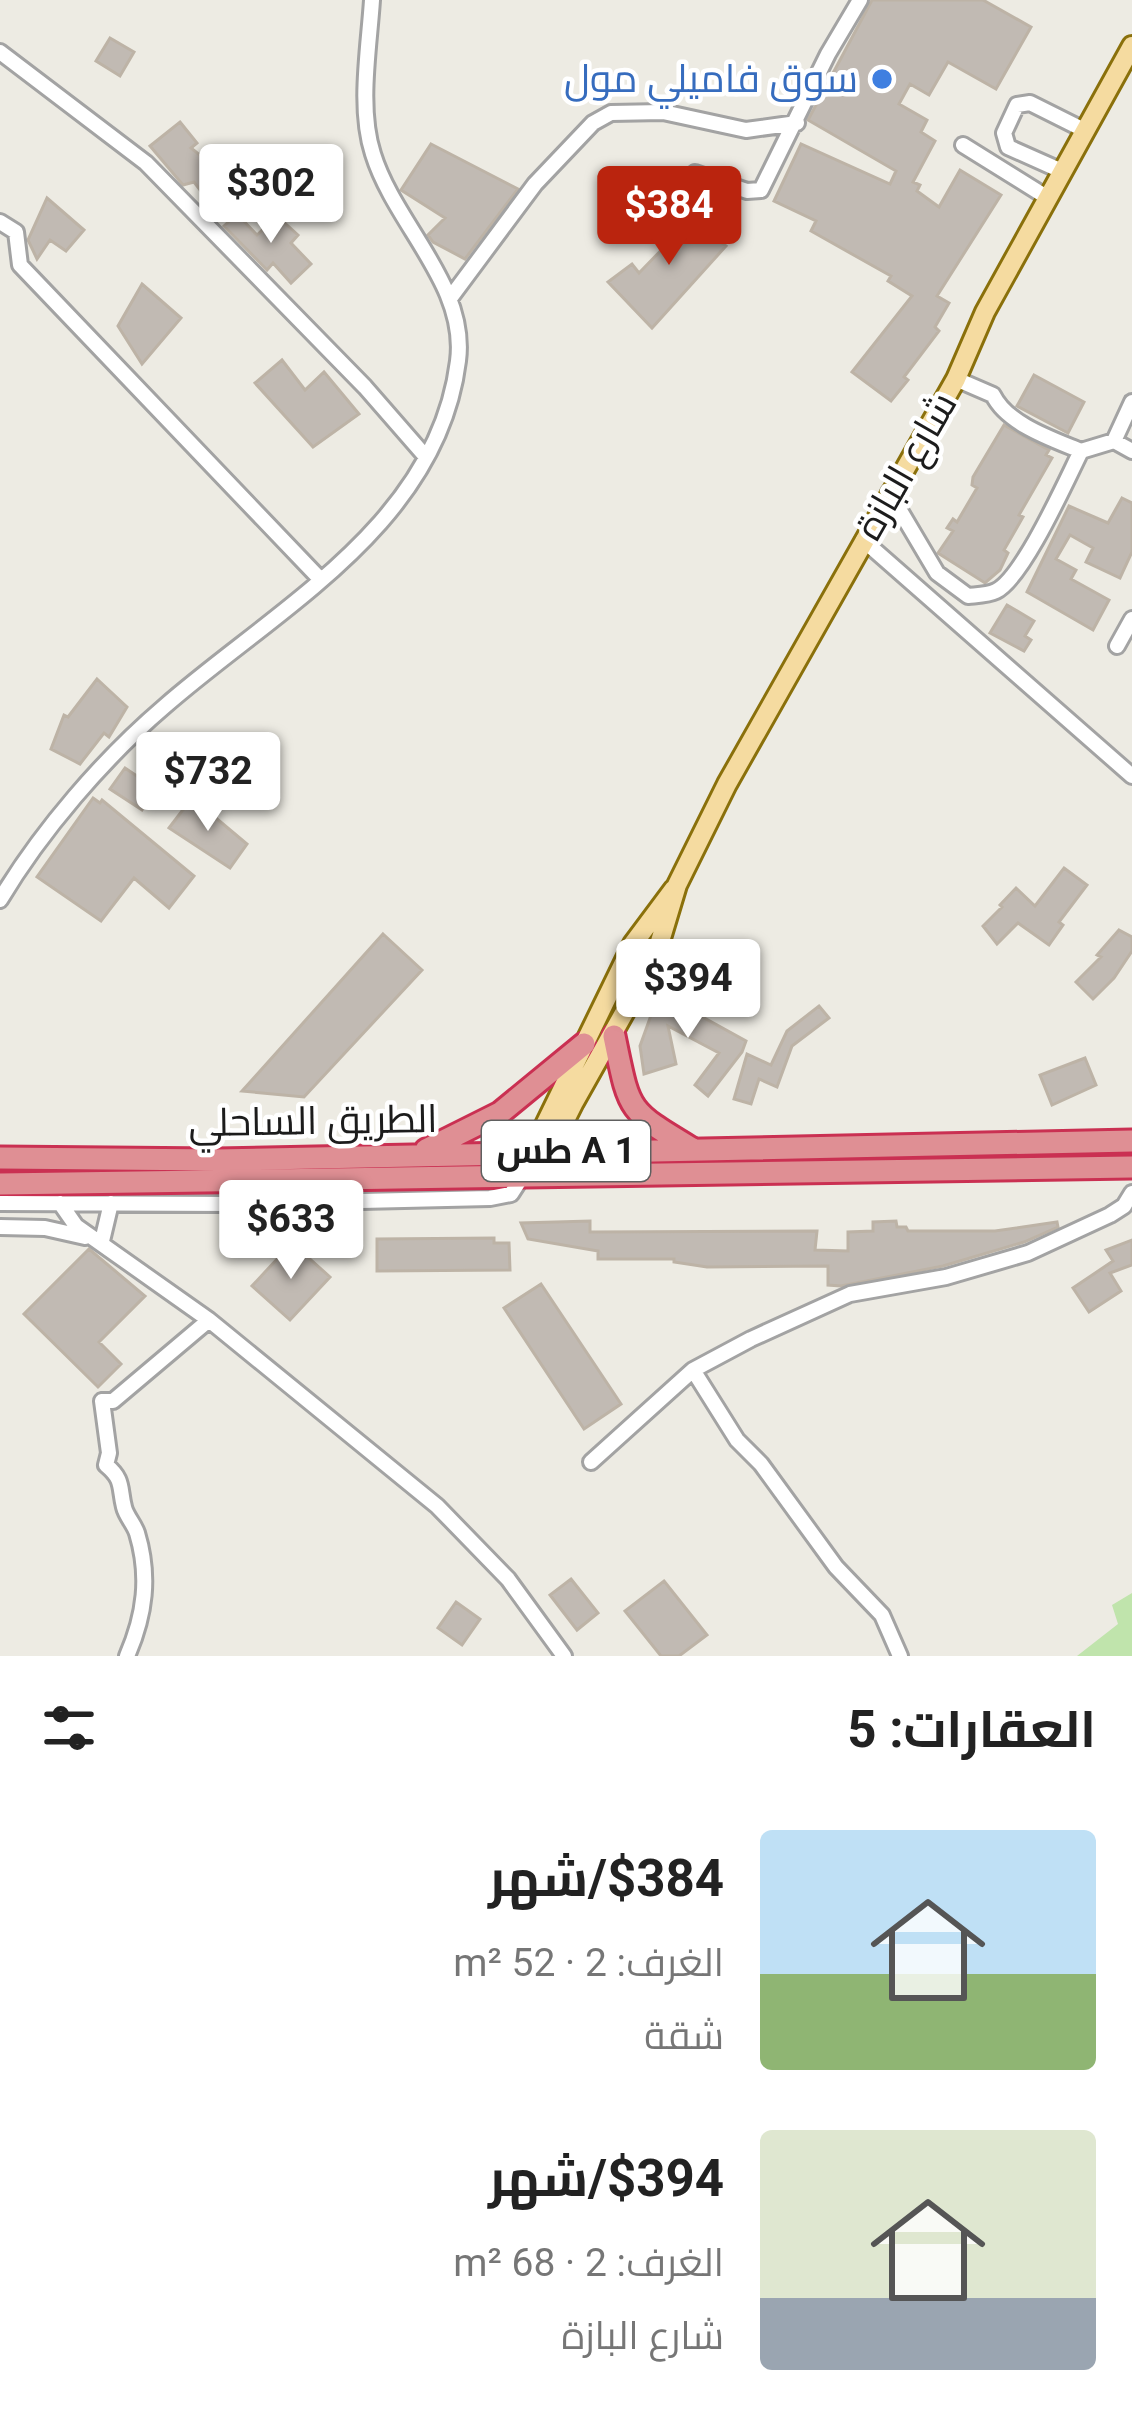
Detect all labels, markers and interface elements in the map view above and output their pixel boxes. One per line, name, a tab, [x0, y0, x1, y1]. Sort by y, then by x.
place label: سوق فاميلي مول	[564, 56, 858, 109]
marker: سوق فاميلي مول	[869, 66, 895, 92]
pin: $302	[200, 144, 342, 246]
text: $302	[226, 160, 316, 206]
pin: $384	[598, 166, 740, 268]
text: $384	[624, 182, 714, 228]
street label: شارع البازة	[845, 384, 969, 549]
pin: $732	[137, 732, 279, 834]
text: $732	[163, 748, 253, 794]
pin: $394	[617, 939, 759, 1041]
text: $394	[643, 955, 733, 1001]
street label: الطريق الساحلي	[188, 1096, 438, 1153]
road number: طس A 1	[482, 1121, 650, 1181]
pin: $633	[220, 1180, 362, 1282]
text: $633	[246, 1196, 336, 1242]
icon: filters	[36, 1695, 102, 1761]
text: العقارات: 5	[847, 1700, 1096, 1759]
text: $384/شهر	[488, 1849, 724, 1908]
icon: home	[856, 1878, 1000, 2022]
text: الغرف: 2 · 52 m²	[453, 1940, 724, 1986]
text: شقة	[644, 2013, 724, 2059]
text: $394/شهر	[488, 2149, 724, 2208]
icon: home	[856, 2178, 1000, 2322]
text: الغرف: 2 · 68 m²	[453, 2240, 724, 2286]
text: شارع البازة	[562, 2313, 724, 2359]

